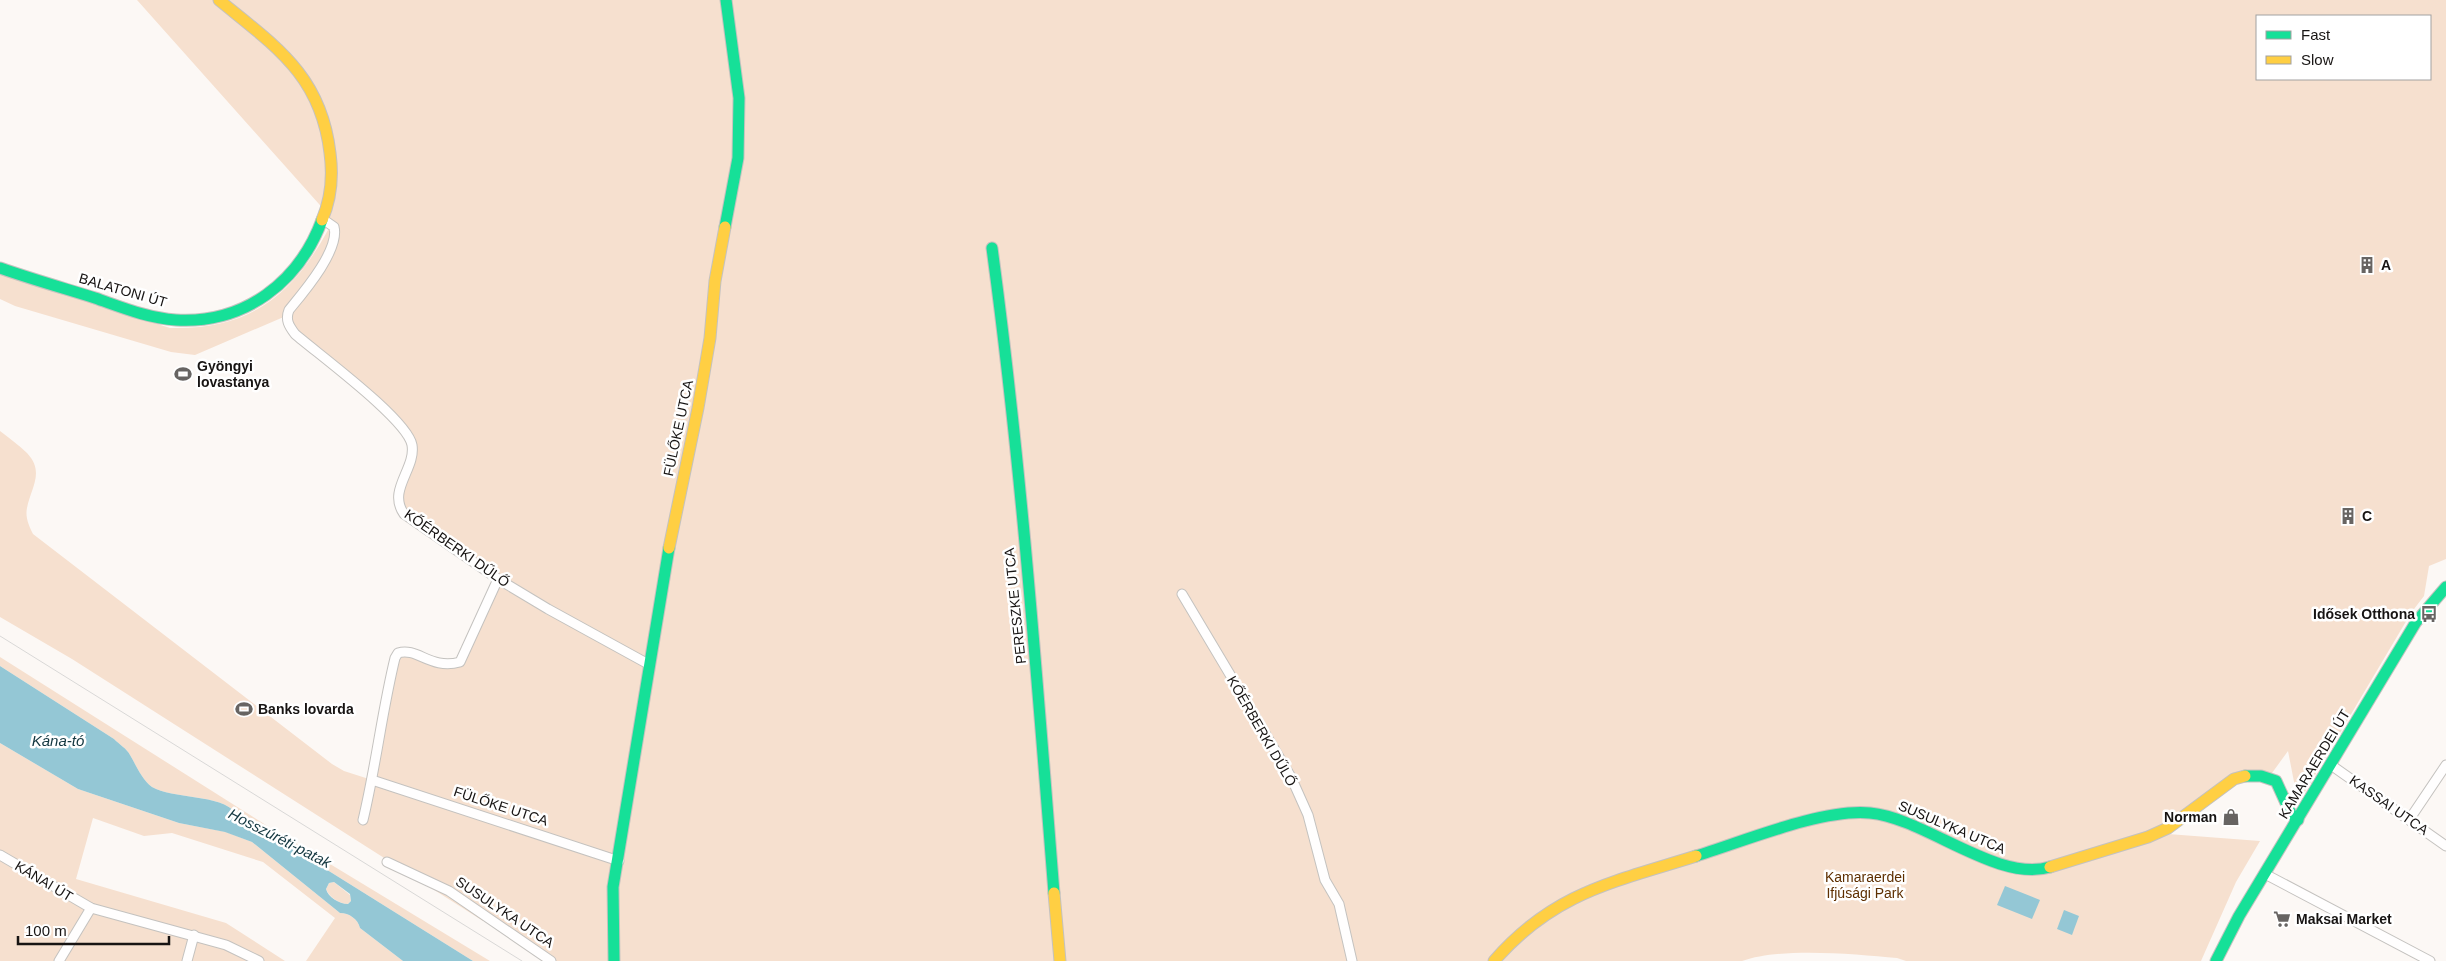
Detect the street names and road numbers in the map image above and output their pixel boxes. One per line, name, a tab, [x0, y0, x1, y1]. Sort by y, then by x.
street label: BALATONI ÚT	[77, 270, 169, 310]
street label: FÜLŐKE UTCA	[659, 378, 696, 478]
street label: KŐÉRBERKI DŰLŐ	[401, 506, 513, 590]
street label: PERESZKE UTCA	[1001, 546, 1029, 665]
street label: KŐÉRBERKI DŰLŐ	[1224, 673, 1300, 789]
street label: KAMARAERDEI ÚT	[2275, 706, 2353, 821]
street label: KASSAI UTCA	[2346, 772, 2432, 838]
street label: FÜLŐKE UTCA	[452, 782, 551, 829]
street label: SUSULYKA UTCA	[1896, 797, 2009, 857]
street label: KÁNAI ÚT	[12, 858, 76, 905]
street label: SUSULYKA UTCA	[453, 873, 558, 951]

